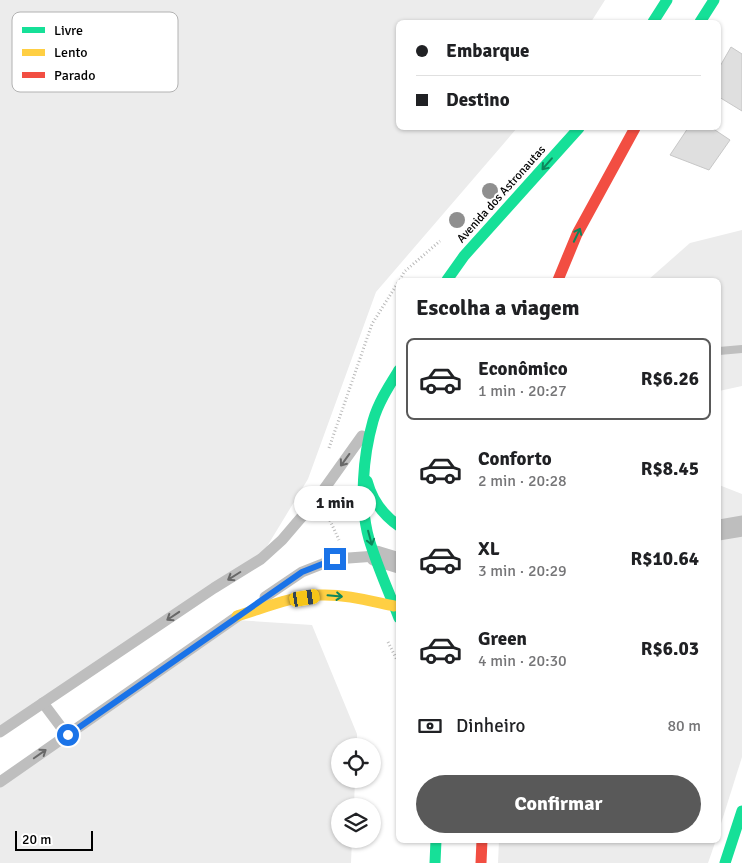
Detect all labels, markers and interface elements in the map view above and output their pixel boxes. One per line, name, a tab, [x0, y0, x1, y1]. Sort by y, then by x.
legend	[12, 12, 178, 92]
text: Livre	[54, 22, 83, 39]
text: Embarque	[446, 39, 530, 63]
text: Lento	[54, 44, 88, 61]
text: Parado	[54, 67, 96, 84]
text: Destino	[446, 88, 510, 112]
street label: Avenida dos Astronautas	[454, 143, 549, 246]
one-way arrow	[541, 158, 553, 171]
one-way arrow	[573, 228, 582, 243]
text: Escolha a viagem	[416, 294, 580, 321]
icon: car	[418, 357, 463, 402]
text: Econômico	[478, 357, 568, 381]
text: R$6.26	[641, 367, 699, 391]
text: 1 min · 20:27	[478, 381, 567, 401]
icon: car	[418, 447, 463, 492]
text: Conforto	[478, 447, 552, 471]
one-way arrow	[340, 452, 350, 466]
text: R$8.45	[641, 457, 699, 481]
text: 2 min · 20:28	[478, 471, 567, 491]
callout: 1 min	[294, 486, 376, 522]
text: 1 min	[316, 493, 354, 513]
one-way arrow	[365, 530, 375, 546]
icon: car	[418, 537, 463, 582]
text: XL	[478, 537, 500, 561]
text: R$10.64	[631, 547, 699, 571]
route end	[324, 548, 346, 570]
text: 3 min · 20:29	[478, 561, 567, 581]
one-way arrow	[227, 571, 241, 581]
car	[289, 588, 320, 608]
one-way arrow	[327, 591, 343, 601]
one-way arrow	[167, 611, 181, 621]
icon: car	[418, 627, 463, 672]
text: Green	[478, 627, 527, 651]
text: R$6.03	[641, 637, 699, 661]
text: 4 min · 20:30	[478, 651, 567, 671]
icon: cash	[416, 712, 444, 740]
text: Dinheiro	[456, 714, 525, 738]
text: 80 m	[667, 716, 701, 736]
route start	[57, 724, 79, 746]
map controls	[331, 738, 381, 848]
button: locate	[331, 738, 381, 788]
one-way arrow	[33, 749, 47, 759]
button: Confirmar	[416, 775, 701, 833]
button: layers	[331, 798, 381, 848]
scale bar	[15, 828, 92, 851]
text: 20 m	[22, 831, 51, 848]

